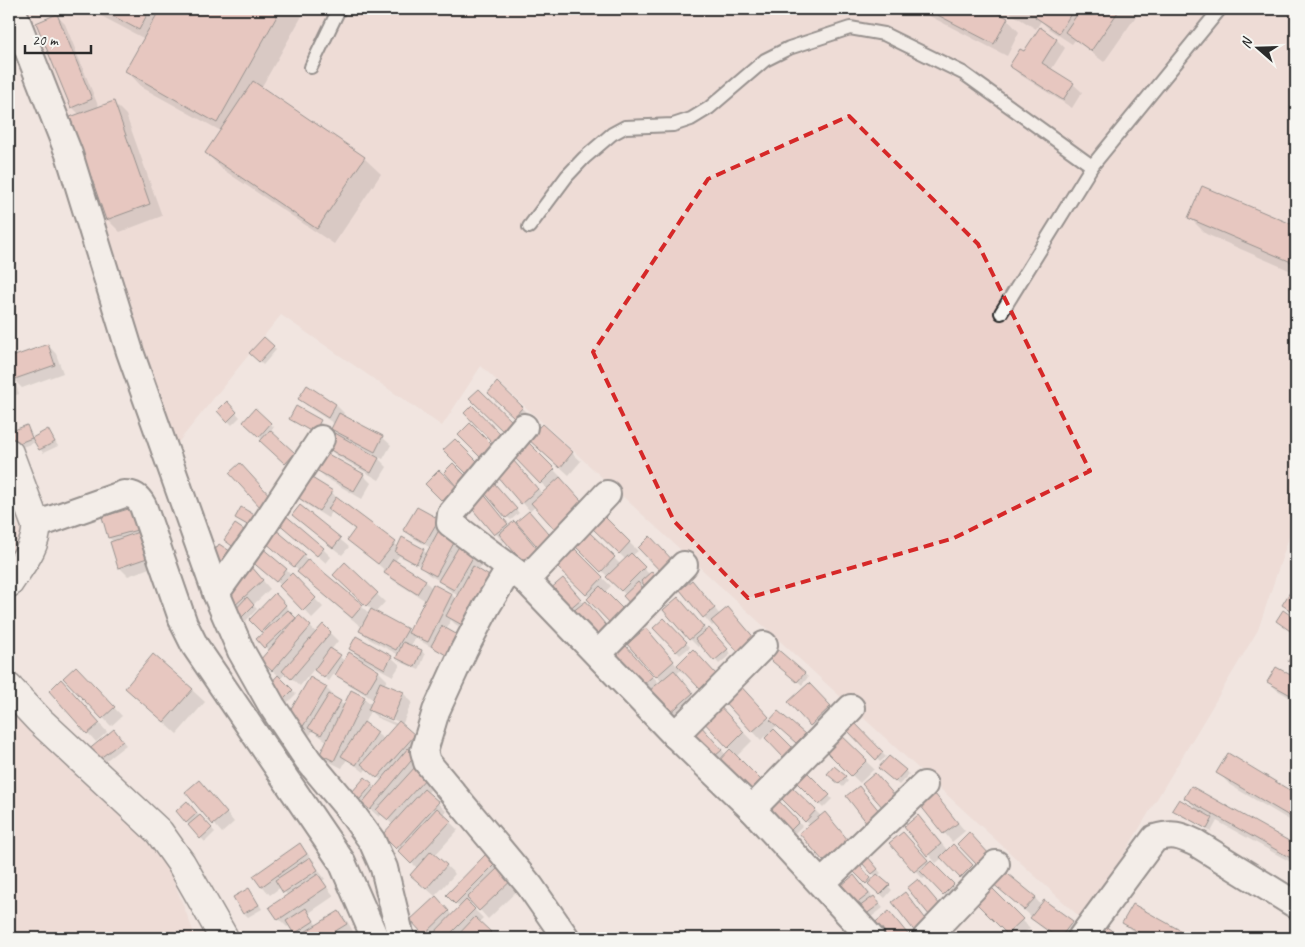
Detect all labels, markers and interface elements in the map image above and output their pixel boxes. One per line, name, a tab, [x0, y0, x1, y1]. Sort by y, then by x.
scale bar	[25, 22, 91, 54]
north arrow	[1232, 22, 1282, 72]
text: 20 m	[32, 31, 59, 50]
text: N	[1237, 35, 1257, 51]

